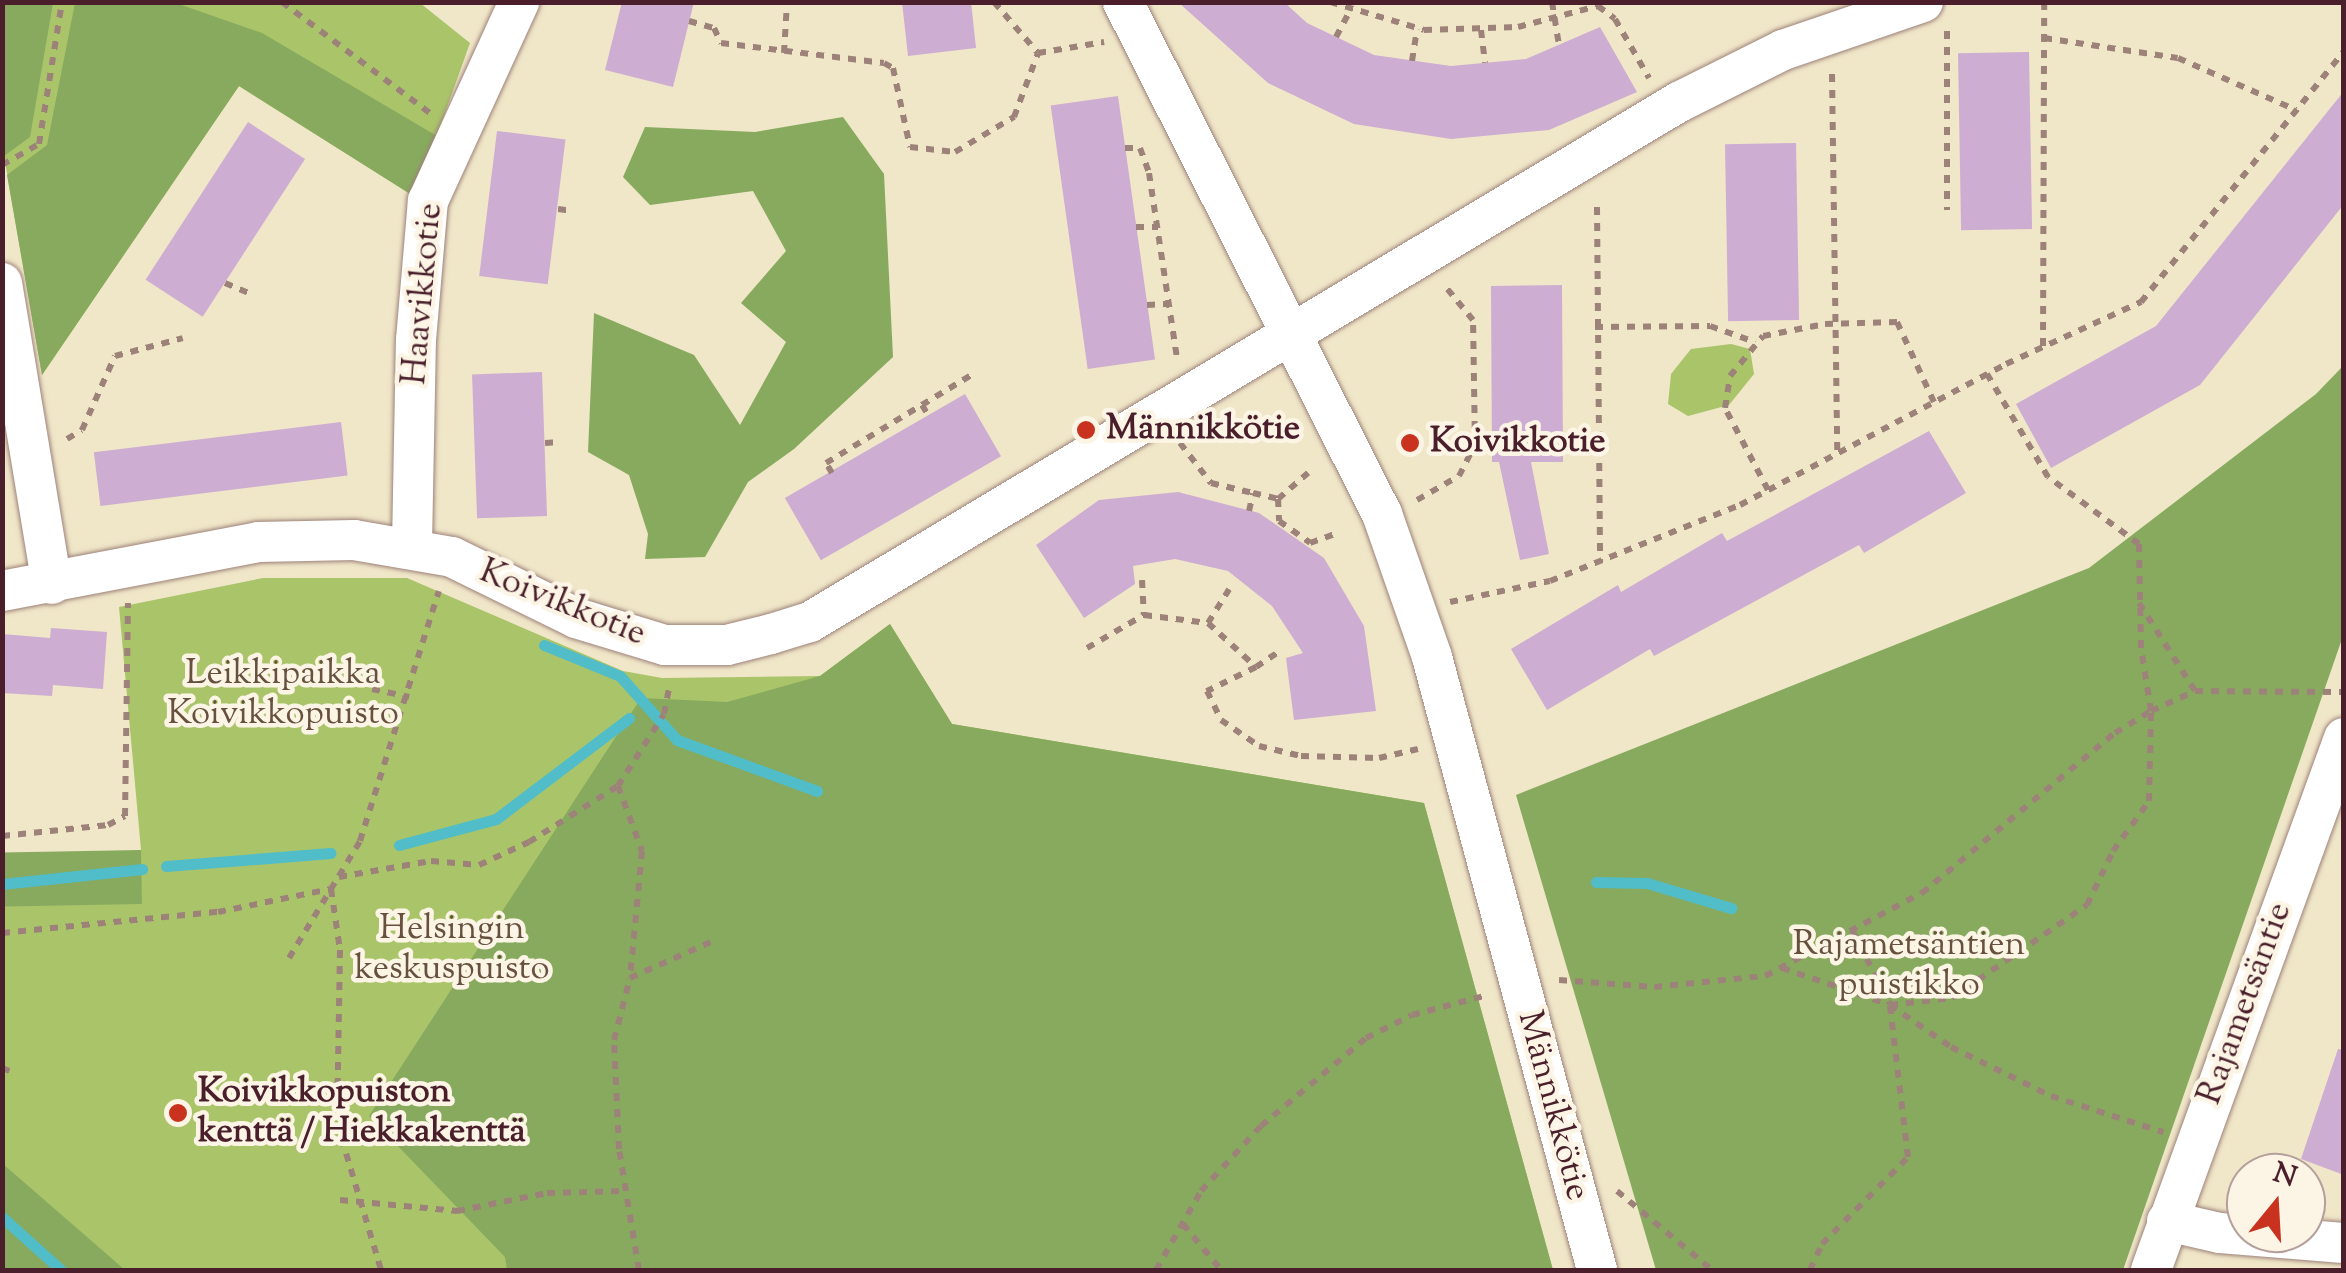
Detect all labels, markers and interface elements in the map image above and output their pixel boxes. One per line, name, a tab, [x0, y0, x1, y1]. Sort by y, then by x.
street label: Haavikkotie	[395, 201, 453, 387]
place label: Männikkötie	[1106, 409, 1300, 451]
marker: Männikkötie	[1075, 419, 1097, 441]
place label: Koivikkotie	[1430, 422, 1605, 464]
marker: Koivikkotie	[1399, 432, 1421, 454]
street label: Koivikkotie	[473, 552, 651, 656]
park label: Leikkipaikka Koivikkopuisto	[167, 654, 399, 736]
street label: Rajametsäntie	[2190, 897, 2302, 1111]
park label: Helsingin keskuspuisto	[354, 909, 550, 991]
park label: Rajametsäntien puistikko	[1793, 925, 2025, 1007]
street label: Männikkötie	[1507, 1007, 1597, 1205]
place label: Koivikkopuiston kenttä / Hiekkakenttä	[198, 1072, 526, 1154]
marker: Koivikkopuiston kenttä / Hiekkakenttä	[167, 1102, 189, 1124]
north arrow	[2226, 1153, 2326, 1253]
text: N	[2268, 1154, 2301, 1199]

